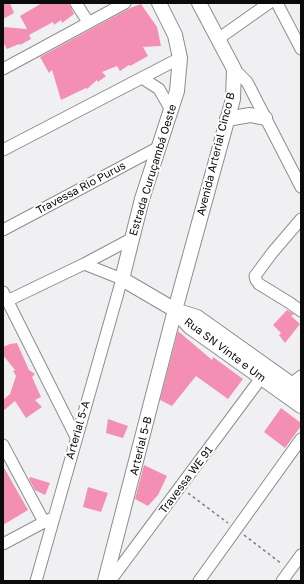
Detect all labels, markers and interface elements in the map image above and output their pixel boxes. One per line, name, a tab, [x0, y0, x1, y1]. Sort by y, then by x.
street label: Avenida Arterial Cinco B	[194, 91, 238, 217]
street label: Estrada Curuçambá Oeste	[127, 103, 179, 237]
street label: Travessa Rio Purus	[34, 159, 128, 217]
street label: Rua SN Vinte e Um	[182, 315, 268, 385]
street label: Arterial 5-A	[63, 399, 93, 461]
street label: Arterial 5-B	[127, 415, 155, 477]
street label: Travessa WE 91	[156, 444, 216, 516]

